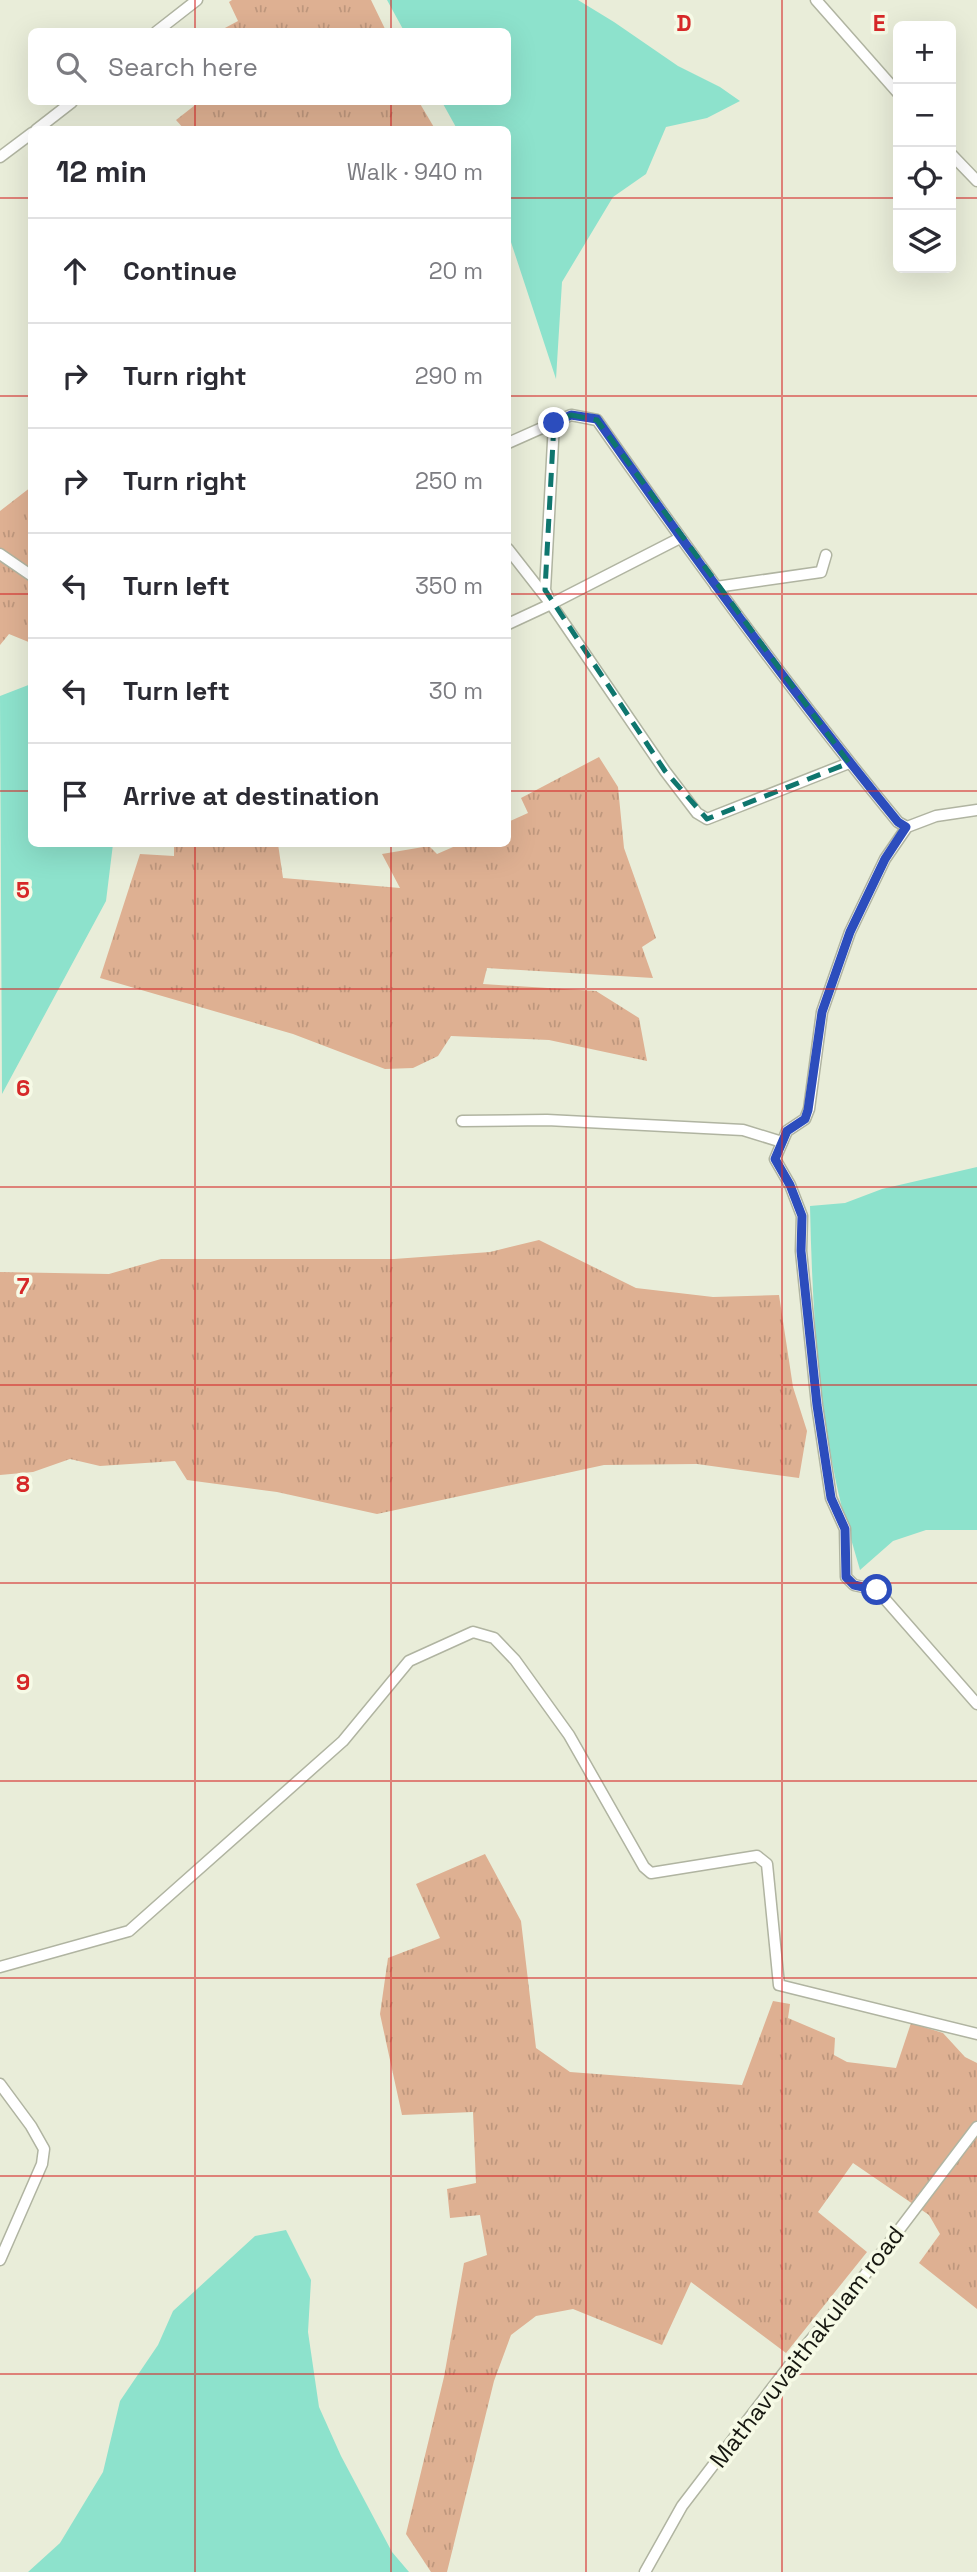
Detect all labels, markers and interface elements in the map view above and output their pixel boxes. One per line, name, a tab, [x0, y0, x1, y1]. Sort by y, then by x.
text: D	[676, 8, 692, 38]
text: E	[873, 8, 885, 38]
map controls	[893, 21, 956, 273]
button: +	[893, 21, 956, 84]
search box	[28, 28, 511, 105]
icon: search	[52, 48, 90, 86]
text: Search here	[108, 50, 258, 84]
button: −	[893, 84, 956, 147]
button: locate	[893, 147, 956, 210]
text: 12 min	[56, 152, 147, 191]
text: Walk · 940 m	[347, 157, 483, 187]
button: layers	[893, 210, 956, 273]
icon: ahead	[56, 252, 94, 290]
text: Continue	[123, 254, 237, 288]
text: 20 m	[429, 256, 483, 286]
icon: right	[56, 357, 94, 395]
text: Turn right	[123, 359, 247, 393]
text: 290 m	[415, 361, 483, 391]
route end	[538, 407, 569, 438]
icon: right	[56, 462, 94, 500]
text: Turn right	[123, 464, 247, 498]
text: 250 m	[415, 466, 483, 496]
icon: left	[56, 567, 94, 605]
text: Turn left	[123, 569, 230, 603]
text: 350 m	[415, 571, 483, 601]
icon: left	[56, 672, 94, 710]
text: Turn left	[123, 674, 230, 708]
text: 30 m	[429, 676, 483, 706]
icon: arrive	[56, 777, 94, 815]
text: Arrive at destination	[123, 779, 380, 813]
text: 5	[16, 875, 30, 905]
text: 6	[16, 1073, 30, 1103]
text: 7	[17, 1271, 30, 1301]
text: 8	[16, 1469, 30, 1499]
route start	[861, 1574, 892, 1605]
text: 9	[16, 1667, 30, 1697]
street label: Mathavuvaithakulam road	[702, 2219, 911, 2474]

